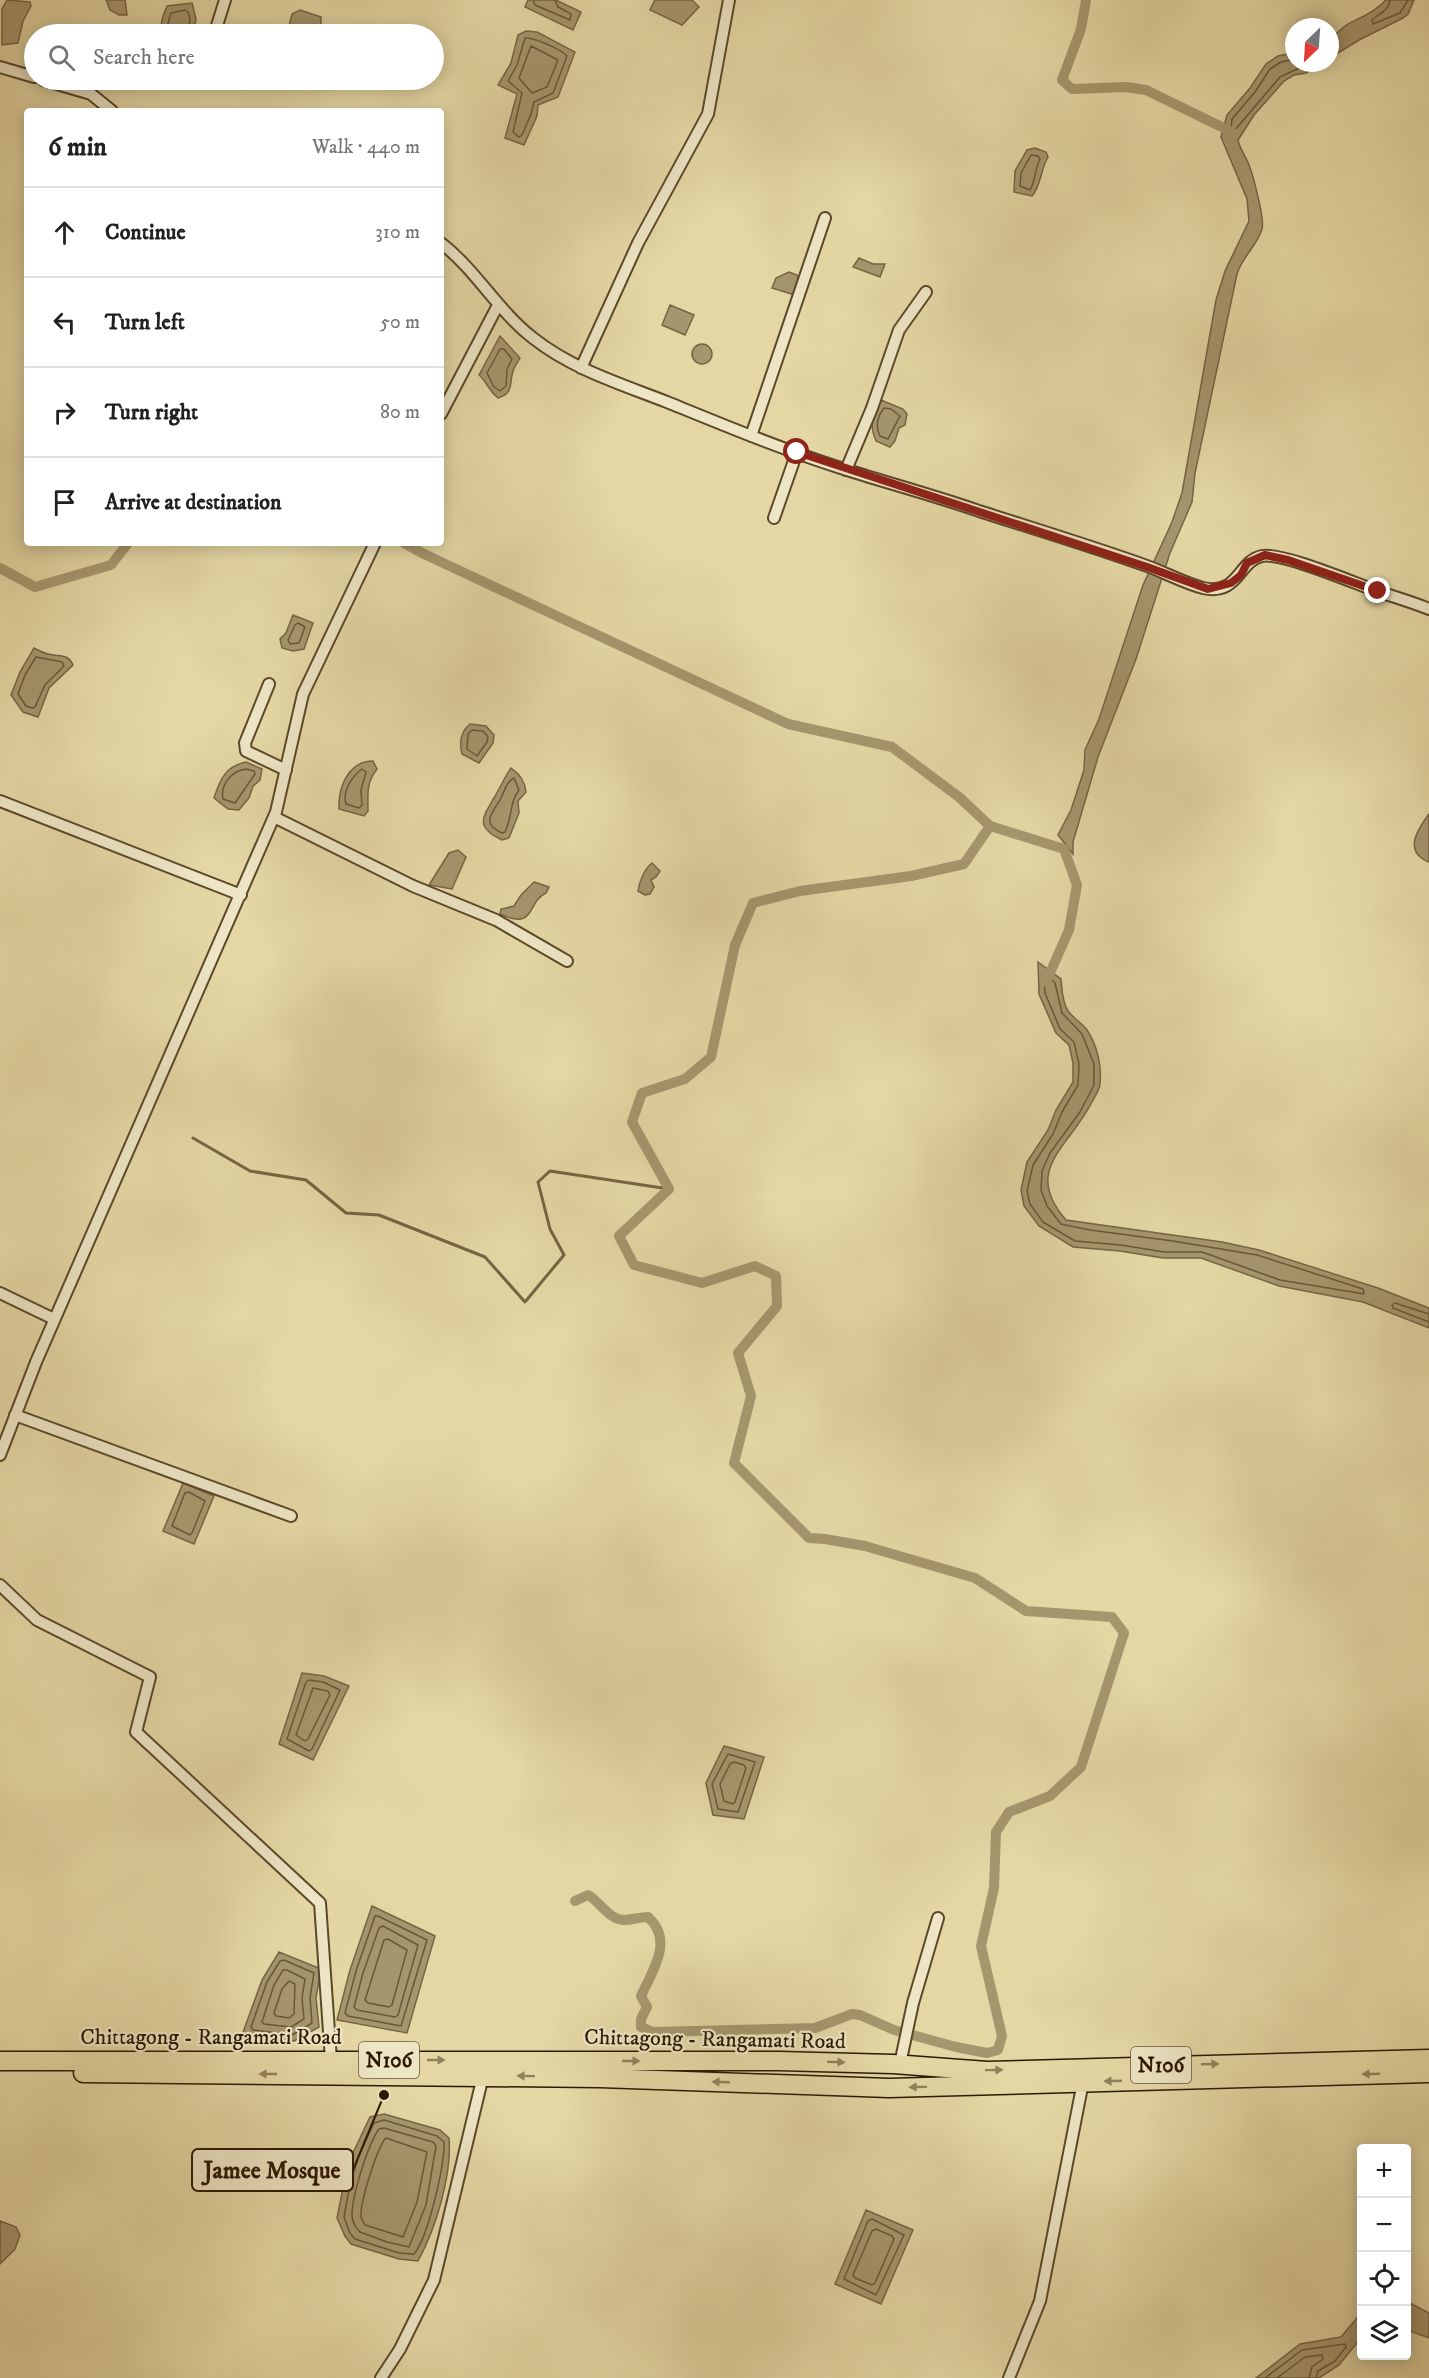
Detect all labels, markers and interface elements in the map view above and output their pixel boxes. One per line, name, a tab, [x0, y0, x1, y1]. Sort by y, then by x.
north arrow	[1285, 18, 1339, 72]
search box	[24, 24, 444, 90]
icon: search	[45, 41, 78, 74]
text: Search here	[93, 44, 195, 71]
text: 6 min	[48, 131, 107, 164]
text: Walk · 440 m	[312, 135, 420, 160]
icon: ahead	[48, 216, 81, 249]
text: Continue	[105, 219, 186, 246]
text: 310 m	[375, 220, 420, 245]
icon: left	[48, 306, 81, 339]
text: Turn left	[105, 309, 185, 336]
text: 50 m	[380, 310, 420, 335]
icon: right	[48, 396, 81, 429]
text: Turn right	[105, 399, 198, 426]
text: 80 m	[380, 400, 420, 425]
route start	[783, 438, 809, 464]
icon: arrive	[48, 486, 81, 519]
text: Arrive at destination	[105, 489, 282, 516]
route end	[1364, 577, 1390, 603]
street label: Chittagong - Rangamati Road	[80, 2024, 342, 2051]
street label: Chittagong - Rangamati Road	[584, 2024, 846, 2055]
road number: N106	[359, 2042, 419, 2078]
road number: N106	[1131, 2047, 1191, 2083]
one-way arrow	[427, 2055, 446, 2065]
one-way arrow	[622, 2056, 641, 2065]
one-way arrow	[827, 2058, 846, 2067]
one-way arrow	[1200, 2059, 1219, 2068]
one-way arrow	[984, 2066, 1003, 2075]
one-way arrow	[259, 2069, 278, 2079]
one-way arrow	[1361, 2069, 1380, 2078]
one-way arrow	[517, 2072, 536, 2081]
one-way arrow	[1103, 2077, 1122, 2086]
one-way arrow	[712, 2078, 731, 2087]
one-way arrow	[908, 2082, 927, 2092]
map controls	[1357, 2144, 1411, 2360]
button: +	[1357, 2144, 1411, 2198]
callout: Jamee Mosque	[192, 2149, 353, 2191]
text: Jamee Mosque	[201, 2156, 341, 2186]
button: −	[1357, 2198, 1411, 2252]
button: locate	[1357, 2252, 1411, 2306]
button: layers	[1357, 2306, 1411, 2360]

